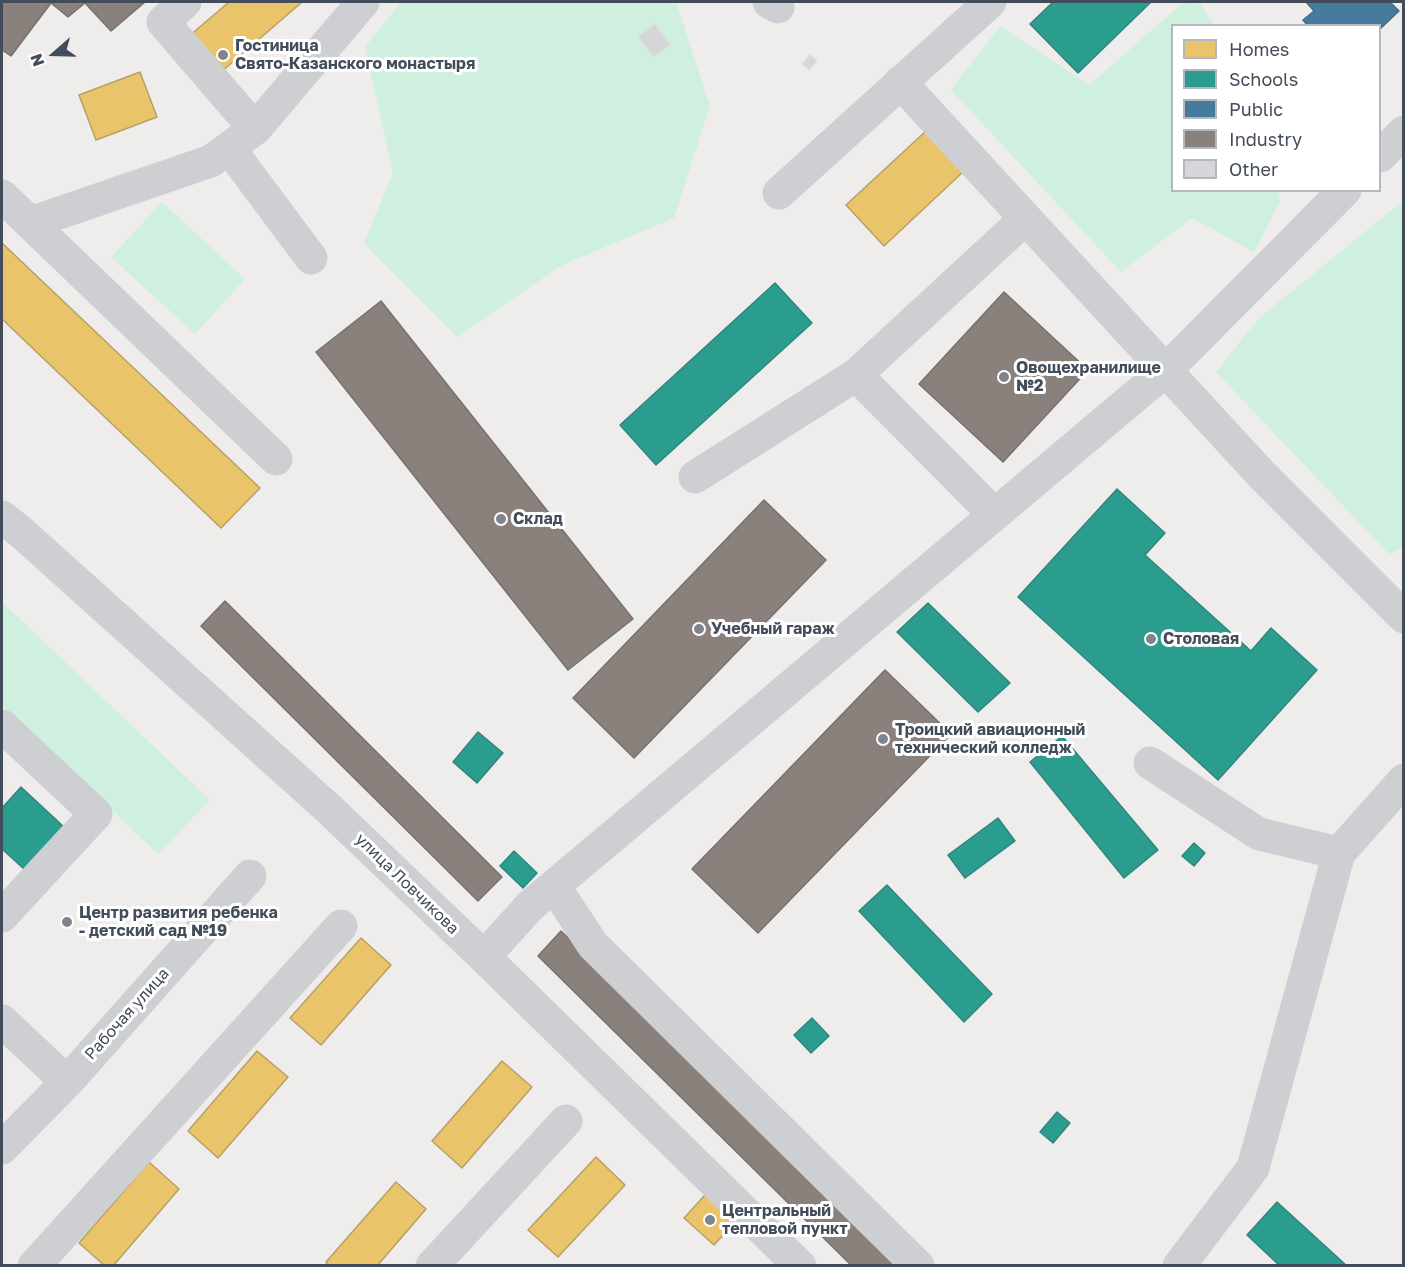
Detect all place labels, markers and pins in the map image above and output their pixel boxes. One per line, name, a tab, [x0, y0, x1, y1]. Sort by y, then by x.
place label: Гостиница Свято-Казанского монастыря	[235, 36, 475, 74]
marker: Гостиница Свято-Казанского монастыря	[216, 48, 230, 62]
place label: Овощехранилище №2	[1016, 358, 1161, 396]
marker: Овощехранилище №2	[997, 370, 1011, 384]
place label: Склад	[513, 509, 563, 529]
marker: Склад	[494, 512, 508, 526]
place label: Учебный гараж	[711, 619, 835, 639]
marker: Учебный гараж	[692, 622, 706, 636]
place label: Столовая	[1163, 629, 1239, 649]
marker: Столовая	[1144, 632, 1158, 646]
place label: Троицкий авиационный технический колледж	[895, 720, 1085, 758]
marker: Троицкий авиационный технический колледж	[876, 732, 890, 746]
place label: Центр развития ребенка - детский сад №19	[79, 903, 278, 941]
marker: Центр развития ребенка - детский сад №19	[60, 915, 74, 929]
place label: Центральный тепловой пункт	[722, 1201, 848, 1239]
marker: Центральный тепловой пункт	[703, 1213, 717, 1227]

